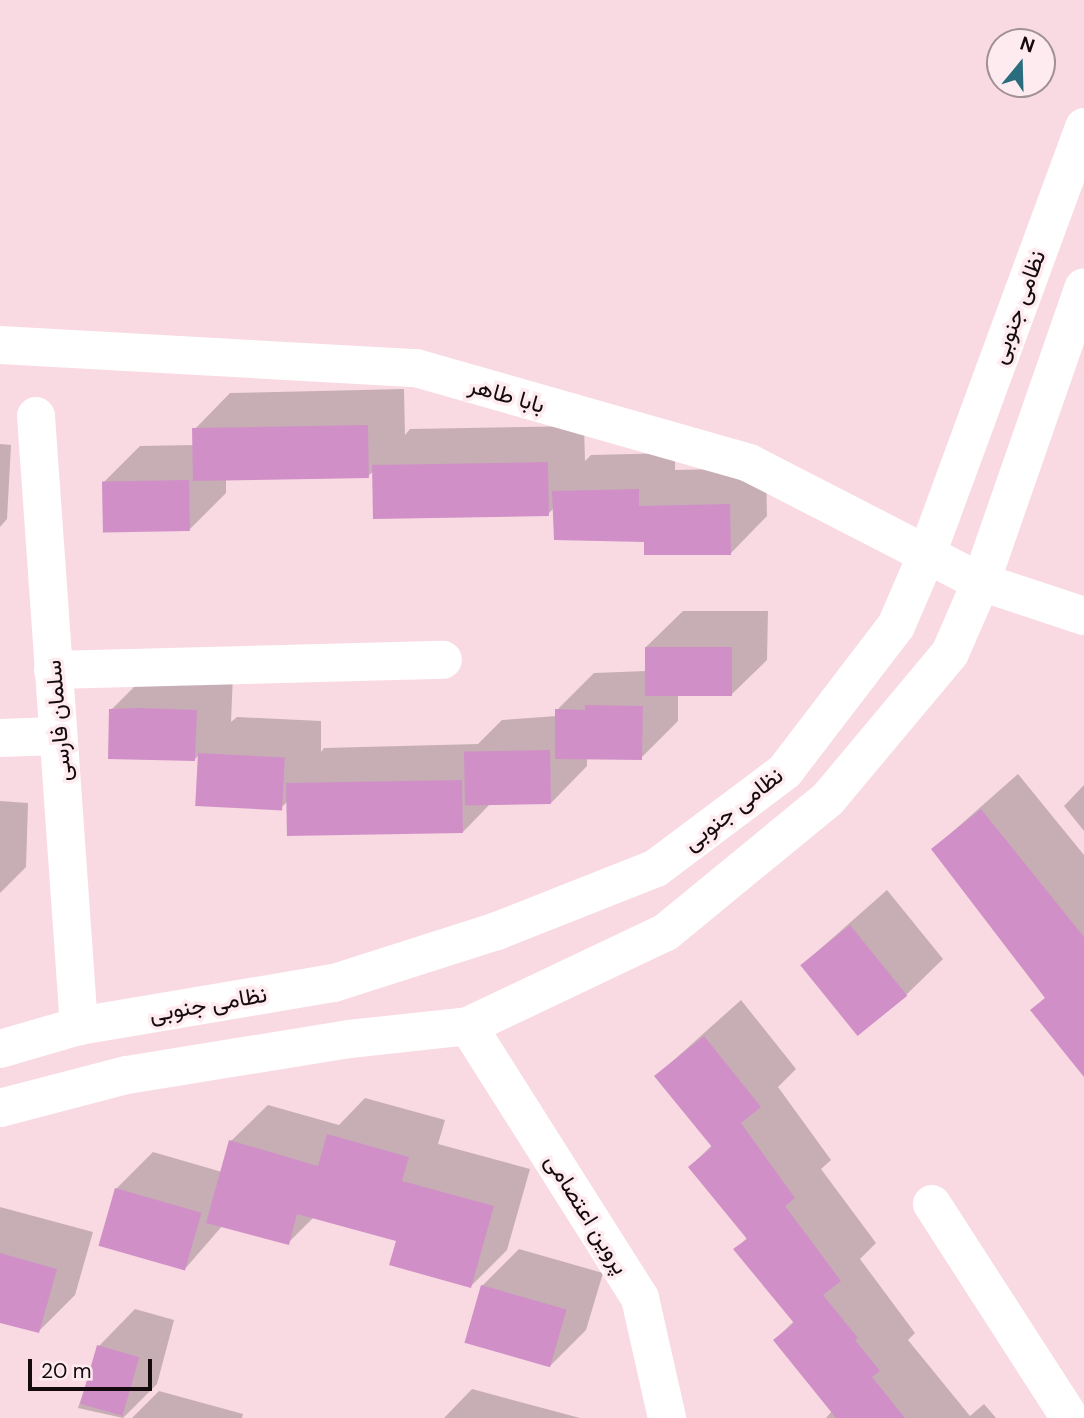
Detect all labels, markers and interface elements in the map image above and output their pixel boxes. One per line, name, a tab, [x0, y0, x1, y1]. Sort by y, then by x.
north arrow	[986, 28, 1056, 98]
text: N	[1017, 30, 1038, 59]
street label: نظامی جنوبی	[985, 246, 1051, 368]
street label: بابا طاهر	[466, 371, 548, 419]
street label: سلمان فارسی	[39, 659, 77, 783]
street label: نظامی جنوبی	[678, 761, 788, 857]
street label: نظامی جنوبی	[147, 980, 269, 1028]
street label: پروین اعتصامی	[539, 1149, 635, 1279]
scale bar	[32, 1344, 156, 1388]
text: 20 m	[41, 1357, 92, 1385]

